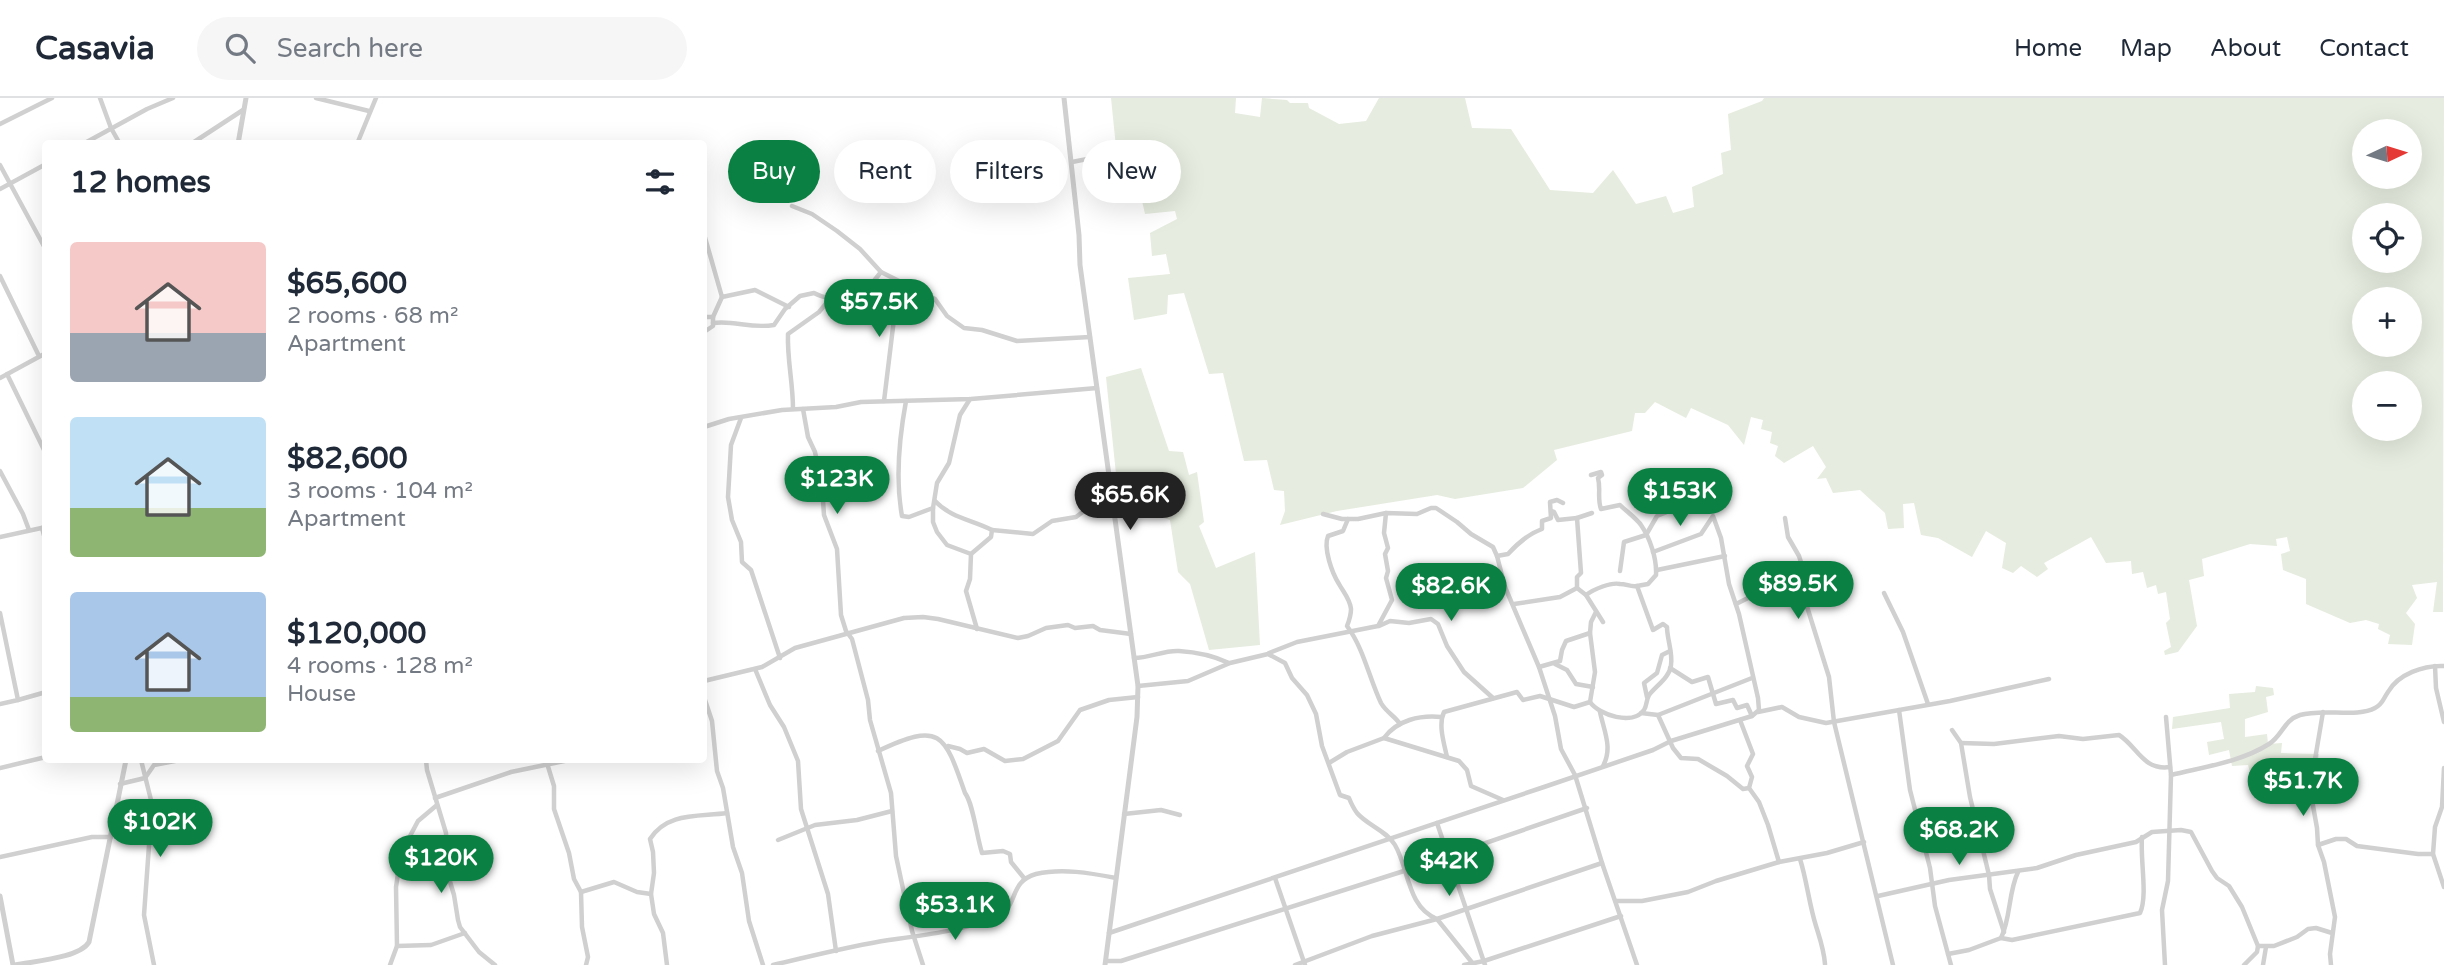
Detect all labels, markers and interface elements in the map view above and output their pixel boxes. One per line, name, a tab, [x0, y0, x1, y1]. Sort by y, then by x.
search box	[197, 17, 687, 80]
text: Casavia	[35, 29, 155, 68]
icon: search	[221, 29, 259, 67]
text: Search here	[277, 33, 423, 64]
text: Home	[2014, 34, 2082, 63]
text: Map	[2120, 34, 2172, 63]
text: About	[2210, 34, 2281, 63]
text: Contact	[2319, 34, 2409, 63]
north arrow	[2352, 119, 2422, 189]
map controls	[2352, 119, 2422, 441]
chip: Buy	[728, 140, 820, 203]
chip: Rent	[834, 140, 936, 203]
chip: Filters	[950, 140, 1068, 203]
chip: New	[1082, 140, 1181, 203]
icon: filters	[641, 163, 679, 201]
text: 12 homes	[70, 164, 211, 201]
button: locate	[2352, 203, 2422, 273]
text: $65,600	[287, 265, 407, 302]
icon: home	[126, 270, 210, 354]
pin: $57.5K	[822, 280, 936, 339]
button: +	[2352, 287, 2422, 357]
text: $57.5K	[840, 288, 918, 316]
text: 2 rooms · 68 m²	[287, 302, 458, 330]
text: Apartment	[287, 330, 406, 358]
button: −	[2352, 371, 2422, 441]
text: $82,600	[287, 440, 407, 477]
icon: home	[126, 445, 210, 529]
pin: $123K	[788, 456, 886, 516]
text: $123K	[801, 465, 873, 493]
pin: $153K	[1631, 468, 1729, 528]
pin: $65.6K	[1073, 472, 1187, 532]
text: 3 rooms · 104 m²	[287, 477, 473, 505]
text: $153K	[1644, 477, 1716, 505]
text: $65.6K	[1091, 481, 1169, 509]
text: Apartment	[287, 505, 406, 533]
pin: $89.5K	[1741, 561, 1855, 621]
pin: $82.6K	[1394, 564, 1508, 623]
text: $89.5K	[1759, 570, 1837, 598]
text: $82.6K	[1412, 572, 1490, 600]
text: $120,000	[287, 615, 426, 652]
icon: home	[126, 620, 210, 704]
text: 4 rooms · 128 m²	[287, 652, 473, 680]
text: House	[287, 680, 356, 708]
pin: $51.7K	[2246, 758, 2360, 818]
text: $51.7K	[2264, 767, 2342, 795]
pin: $102K	[111, 800, 209, 859]
text: $102K	[124, 808, 196, 836]
pin: $68.2K	[1902, 808, 2016, 867]
text: $68.2K	[1920, 816, 1998, 844]
pin: $120K	[392, 836, 490, 895]
pin: $42K	[1408, 838, 1490, 898]
text: $120K	[405, 844, 477, 872]
text: $42K	[1420, 847, 1478, 875]
pin: $53.1K	[898, 882, 1012, 942]
text: $53.1K	[916, 891, 994, 919]

